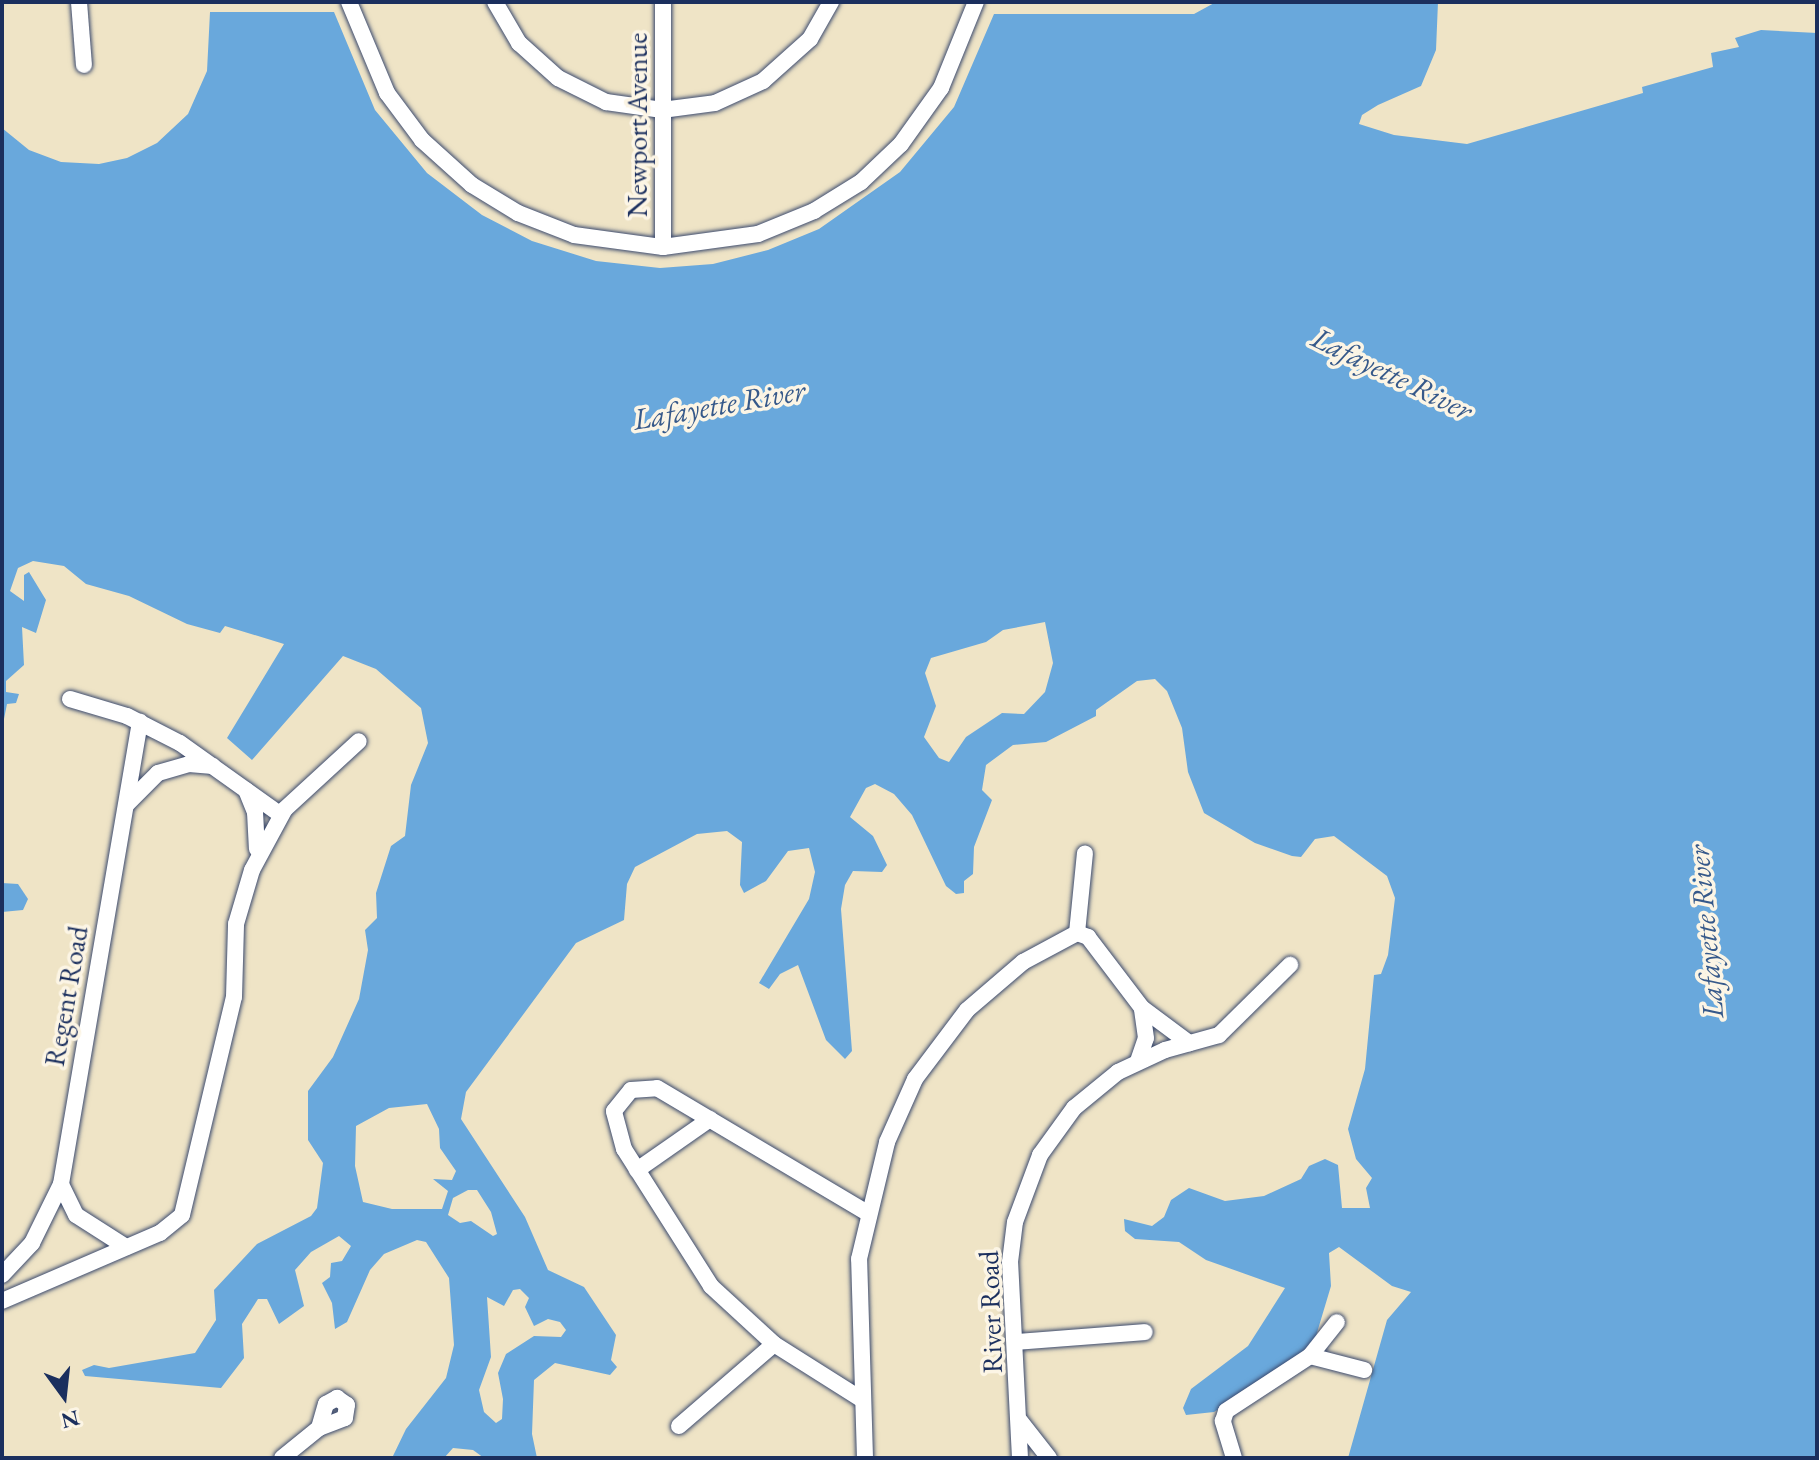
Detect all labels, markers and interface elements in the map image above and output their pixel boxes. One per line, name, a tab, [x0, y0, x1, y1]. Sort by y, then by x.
street label: Newport Avenue	[620, 33, 654, 217]
water label: Lafayette River	[1306, 320, 1478, 428]
water label: Lafayette River	[630, 372, 808, 438]
water label: Lafayette River	[1680, 844, 1732, 1020]
street label: Regent Road	[37, 923, 95, 1069]
street label: River Road	[971, 1250, 1009, 1374]
north arrow	[24, 1356, 104, 1436]
text: N	[58, 1403, 83, 1436]

